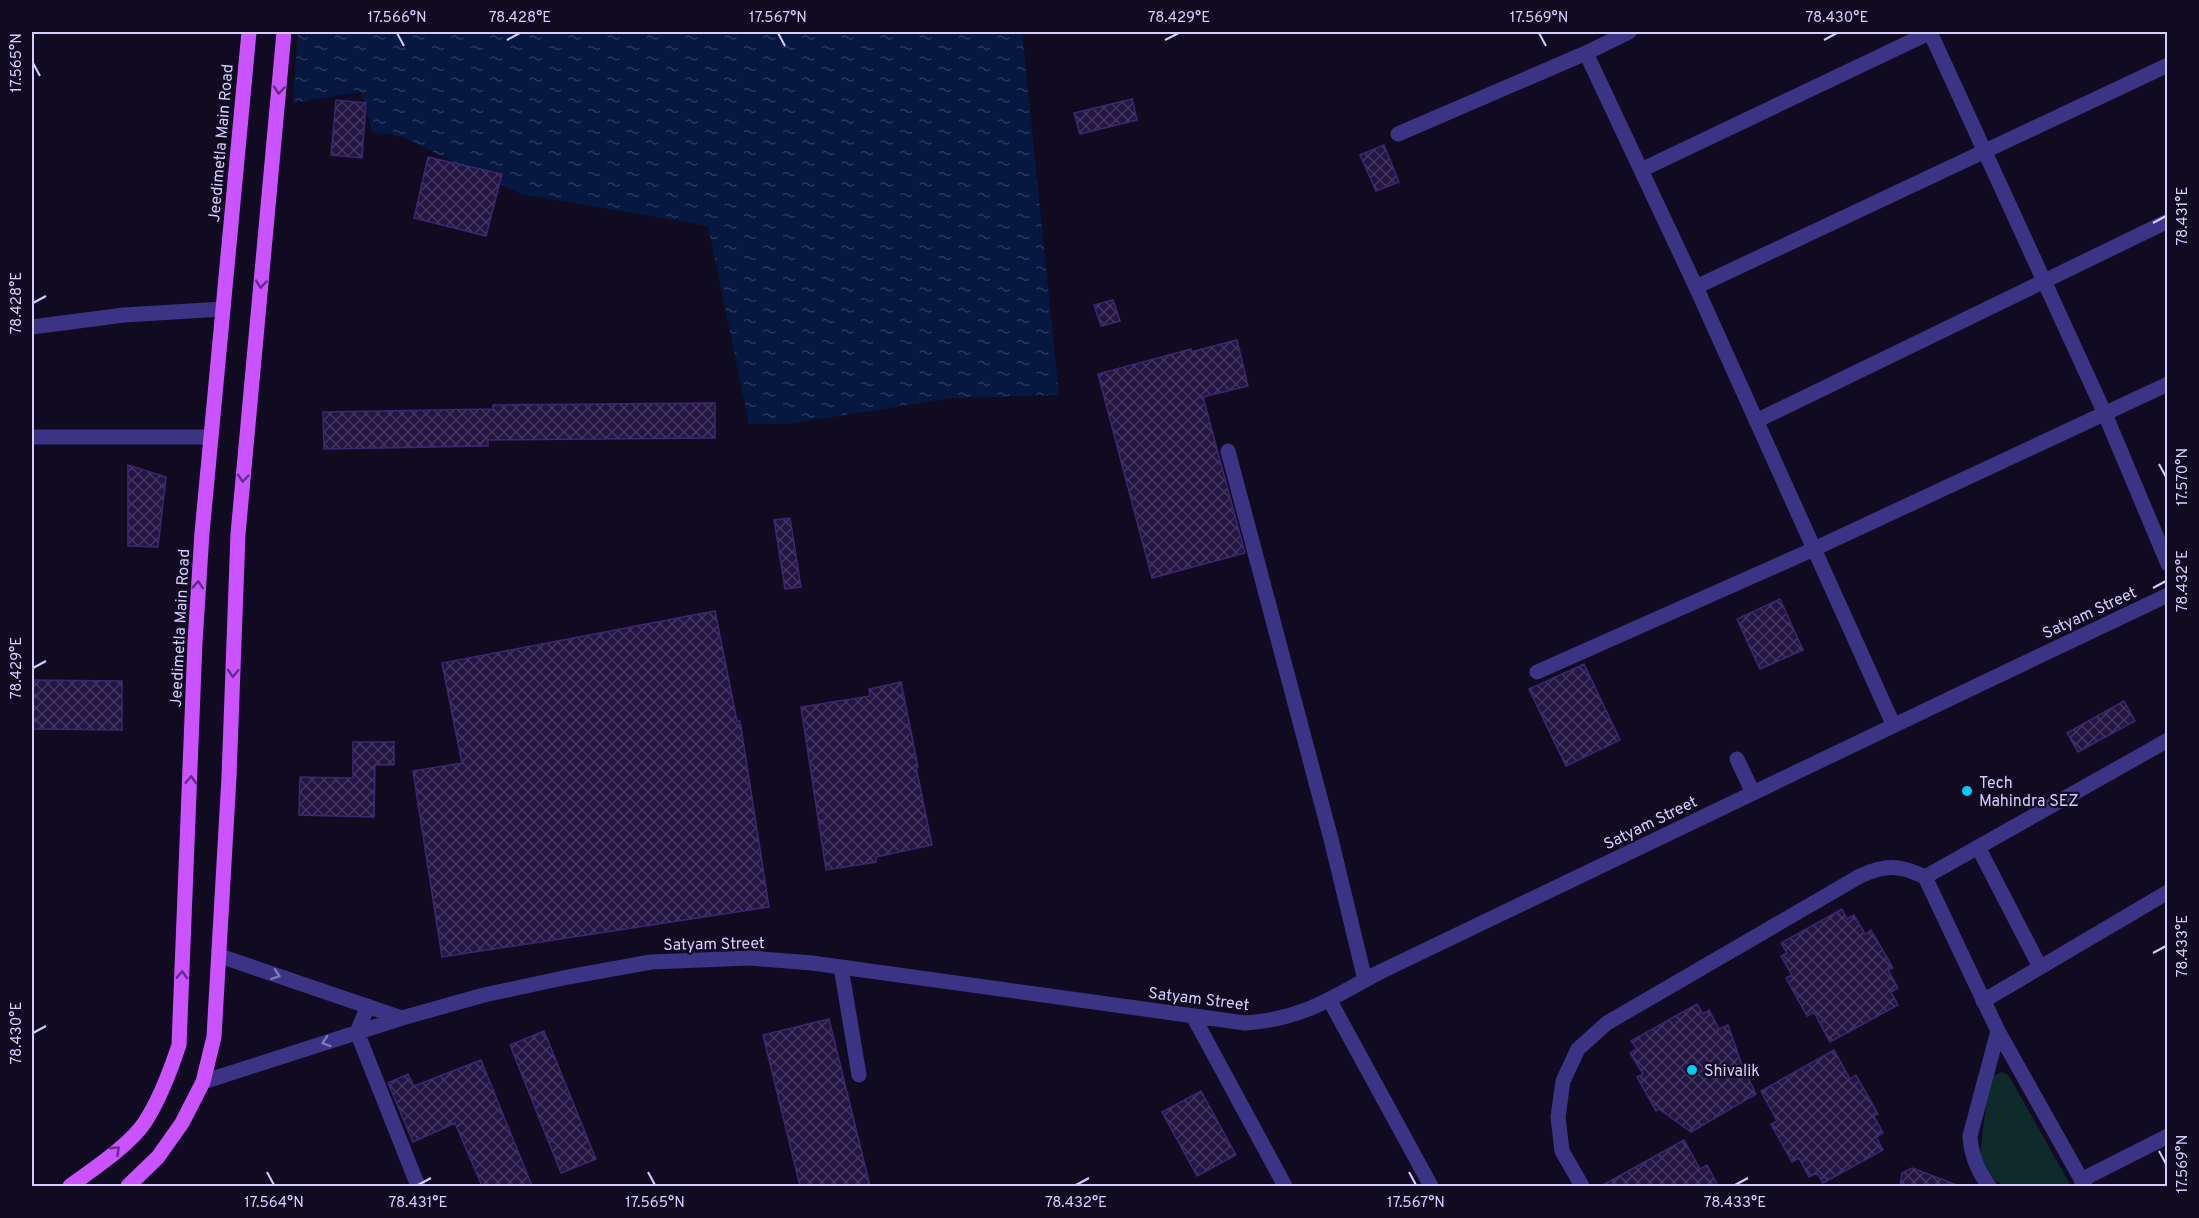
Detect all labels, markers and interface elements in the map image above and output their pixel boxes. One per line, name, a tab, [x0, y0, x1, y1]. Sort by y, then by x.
text: 17.566°N	[367, 9, 427, 28]
text: 78.428°E	[489, 9, 551, 28]
text: 17.567°N	[749, 9, 807, 28]
text: 78.429°E	[1148, 9, 1210, 28]
text: 17.569°N	[1510, 9, 1568, 28]
text: 78.430°E	[1806, 9, 1868, 28]
text: 17.565°N	[8, 33, 27, 93]
street label: Jeedimetla Main Road	[205, 63, 239, 223]
one-way arrow	[273, 85, 286, 94]
text: 78.431°E	[2174, 187, 2193, 245]
text: 78.428°E	[8, 272, 27, 334]
one-way arrow	[255, 279, 268, 288]
text: 17.570°N	[2174, 448, 2193, 506]
one-way arrow	[237, 474, 250, 483]
street label: Jeedimetla Main Road	[167, 548, 195, 708]
text: 78.432°E	[2174, 550, 2193, 612]
one-way arrow	[192, 581, 205, 590]
street label: Satyam Street	[2040, 583, 2140, 644]
text: 78.429°E	[8, 637, 27, 699]
one-way arrow	[226, 668, 239, 677]
place label: Tech Mahindra SEZ	[1979, 774, 2079, 812]
one-way arrow	[184, 776, 197, 785]
marker: Tech Mahindra SEZ	[1960, 784, 1974, 798]
street label: Satyam Street	[1601, 793, 1701, 855]
text: 78.433°E	[2174, 915, 2193, 977]
street label: Satyam Street	[663, 934, 765, 956]
one-way arrow	[270, 968, 280, 980]
one-way arrow	[176, 970, 189, 979]
street label: Satyam Street	[1147, 984, 1250, 1016]
text: 78.430°E	[8, 1002, 27, 1064]
one-way arrow	[321, 1035, 332, 1047]
place label: Shivalik	[1704, 1062, 1760, 1082]
marker: Shivalik	[1685, 1063, 1699, 1077]
text: 17.569°N	[2174, 1135, 2193, 1193]
one-way arrow	[109, 1147, 120, 1158]
text: 17.564°N	[244, 1194, 304, 1213]
text: 78.431°E	[389, 1194, 447, 1213]
text: 17.565°N	[625, 1194, 685, 1213]
text: 78.432°E	[1045, 1194, 1107, 1213]
text: 17.567°N	[1387, 1194, 1445, 1213]
text: 78.433°E	[1704, 1194, 1766, 1213]

